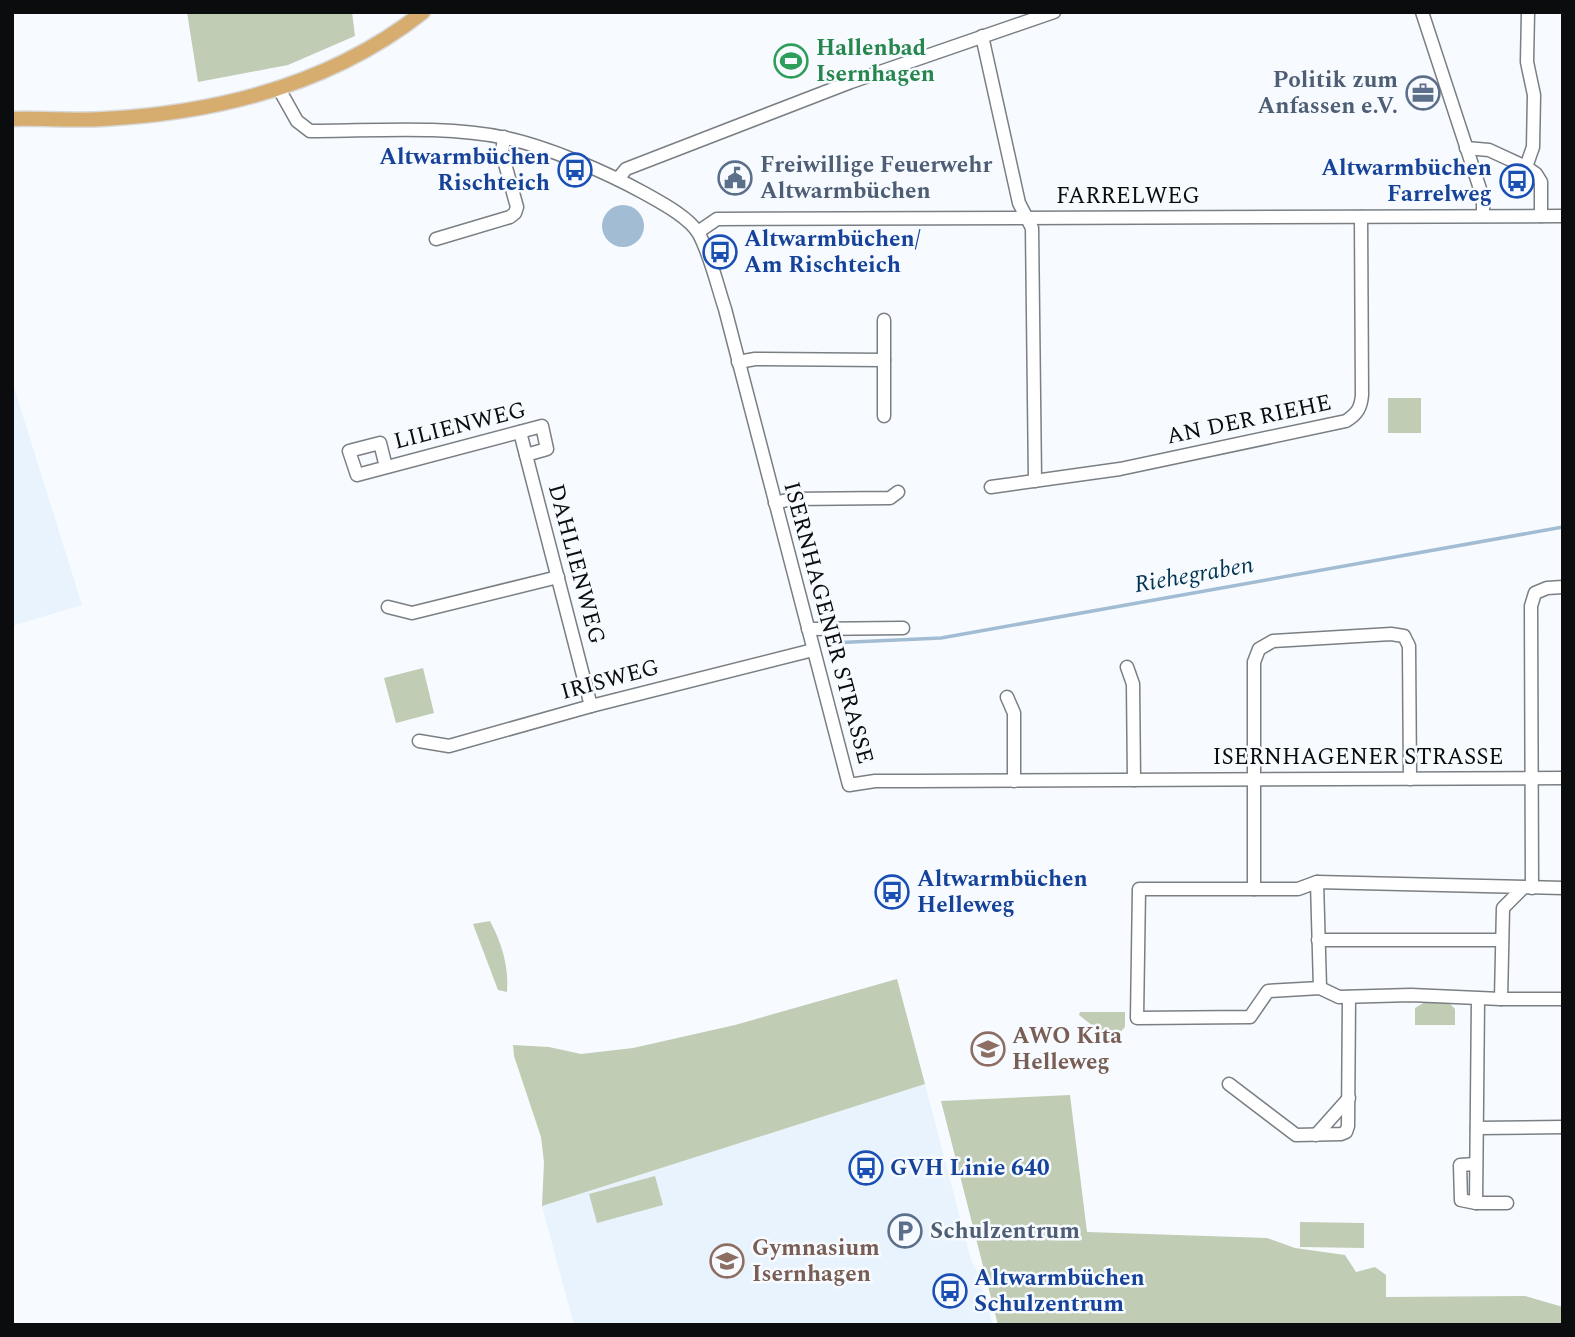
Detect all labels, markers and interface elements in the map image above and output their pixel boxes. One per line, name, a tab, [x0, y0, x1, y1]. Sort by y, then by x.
place label: Hallenbad Isernhagen	[816, 31, 935, 92]
sports icon: Hallenbad Isernhagen	[772, 42, 810, 80]
place label: Politik zum Anfassen e.V.	[1258, 63, 1398, 124]
office icon: Politik zum Anfassen e.V.	[1404, 74, 1442, 112]
place label: Altwarmbüchen Rischteich	[379, 140, 550, 201]
place label: Freiwillige Feuerwehr Altwarmbüchen	[760, 148, 992, 209]
bus stop icon: Altwarmbüchen Rischteich	[556, 151, 594, 189]
place label: Altwarmbüchen Farrelweg	[1321, 151, 1492, 212]
public building icon: Freiwillige Feuerwehr Altwarmbüchen	[716, 159, 754, 197]
bus stop icon: Altwarmbüchen Farrelweg	[1498, 162, 1536, 200]
street label: FARRELWEG	[1056, 179, 1200, 214]
place label: Altwarmbüchen/ Am Rischteich	[744, 222, 921, 283]
bus stop icon: Altwarmbüchen/ Am Rischteich	[701, 233, 739, 271]
street label: AN DER RIEHE	[1163, 385, 1335, 455]
street label: LILIENWEG	[390, 393, 530, 459]
street label: ISERNHAGENER STRASSE	[773, 478, 883, 768]
street label: DAHLIENWEG	[538, 480, 614, 648]
water label: Riehegraben	[1131, 547, 1257, 603]
street label: IRISWEG	[557, 650, 663, 710]
street label: ISERNHAGENER STRASSE	[1212, 740, 1504, 775]
place label: Altwarmbüchen Helleweg	[917, 862, 1088, 923]
bus stop icon: Altwarmbüchen Helleweg	[873, 873, 911, 911]
place label: AWO Kita Helleweg	[1012, 1019, 1122, 1080]
school or university icon: AWO Kita Helleweg	[969, 1030, 1007, 1068]
bus stop icon: GVH Linie 640	[847, 1149, 885, 1187]
place label: GVH Linie 640	[890, 1151, 1050, 1186]
parking icon: Schulzentrum	[886, 1212, 924, 1250]
place label: Schulzentrum	[930, 1214, 1080, 1249]
place label: Gymnasium Isernhagen	[752, 1231, 880, 1292]
school or university icon: Gymnasium Isernhagen	[708, 1242, 746, 1280]
place label: Altwarmbüchen Schulzentrum	[974, 1261, 1145, 1322]
bus stop icon: Altwarmbüchen Schulzentrum	[931, 1272, 969, 1310]

